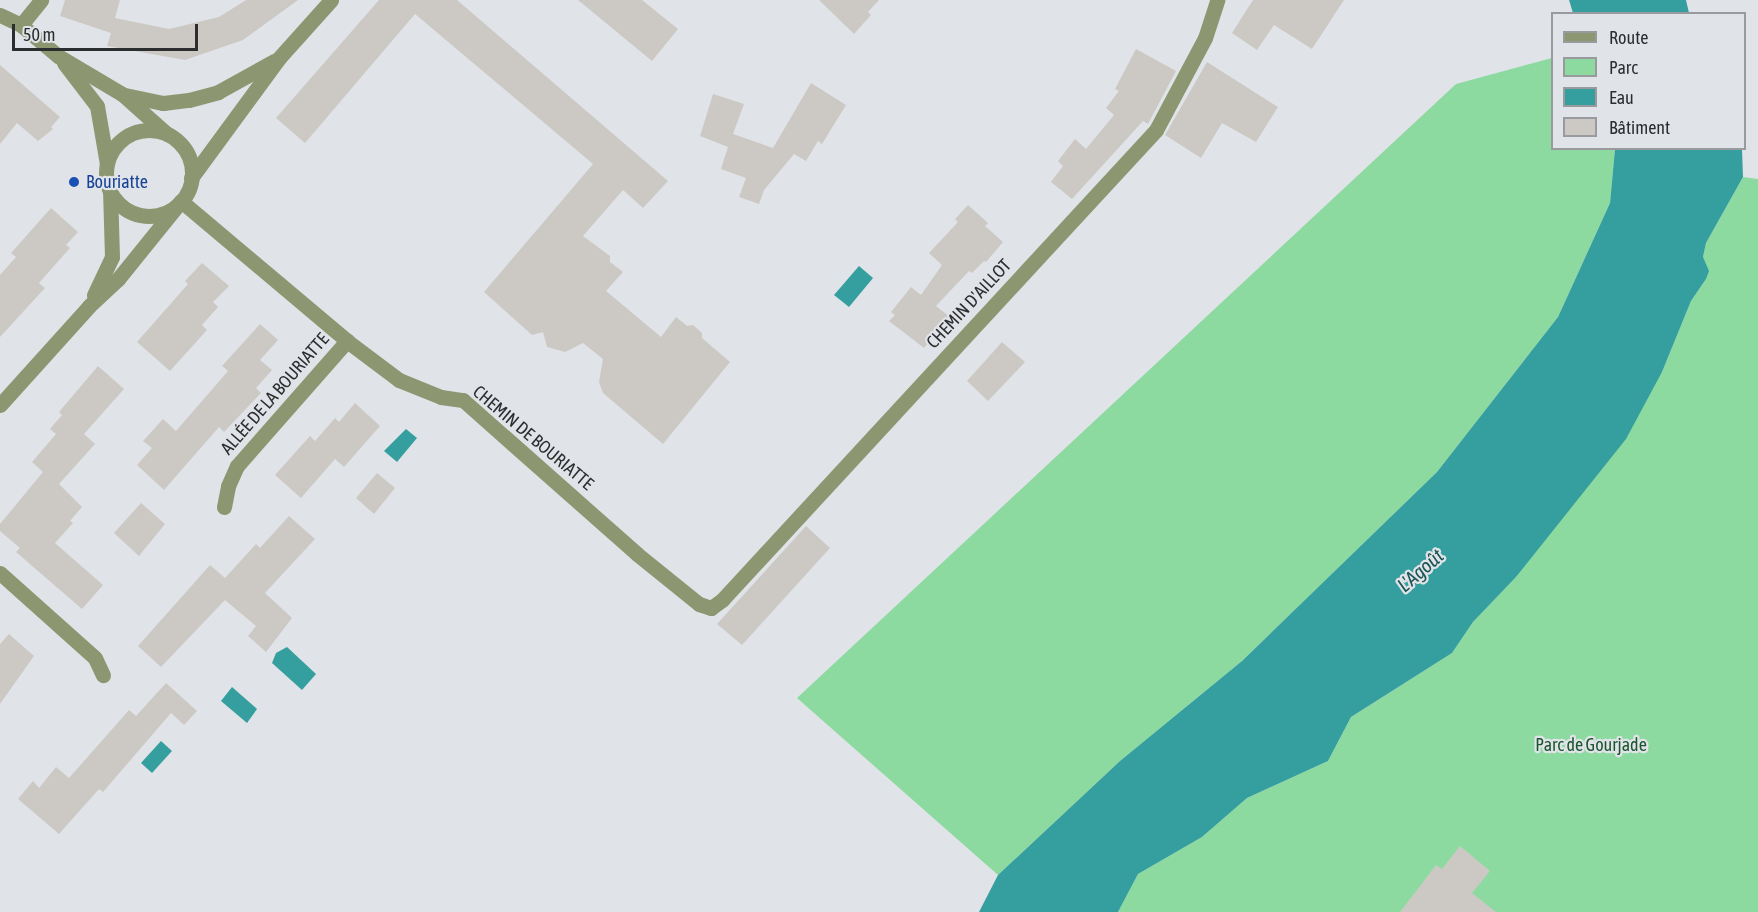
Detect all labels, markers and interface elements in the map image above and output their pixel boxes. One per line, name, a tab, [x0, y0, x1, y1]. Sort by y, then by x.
scale bar	[15, 12, 201, 50]
legend	[1551, 12, 1746, 150]
text: 50 m	[23, 24, 55, 45]
text: Route	[1609, 27, 1648, 48]
text: Parc	[1609, 57, 1638, 78]
text: Eau	[1609, 87, 1634, 108]
text: Bâtiment	[1609, 117, 1670, 138]
place label: Bouriatte	[86, 171, 148, 193]
marker: Bouriatte	[67, 175, 81, 189]
street label: CHEMIN D'AILLOT	[922, 255, 1016, 353]
street label: ALLÉE DE LA BOURIATTE	[216, 329, 334, 459]
street label: CHEMIN DE BOURIATTE	[468, 381, 598, 495]
water label: L'Agoût	[1392, 543, 1448, 597]
park label: Parc de Gourjade	[1535, 734, 1647, 756]

